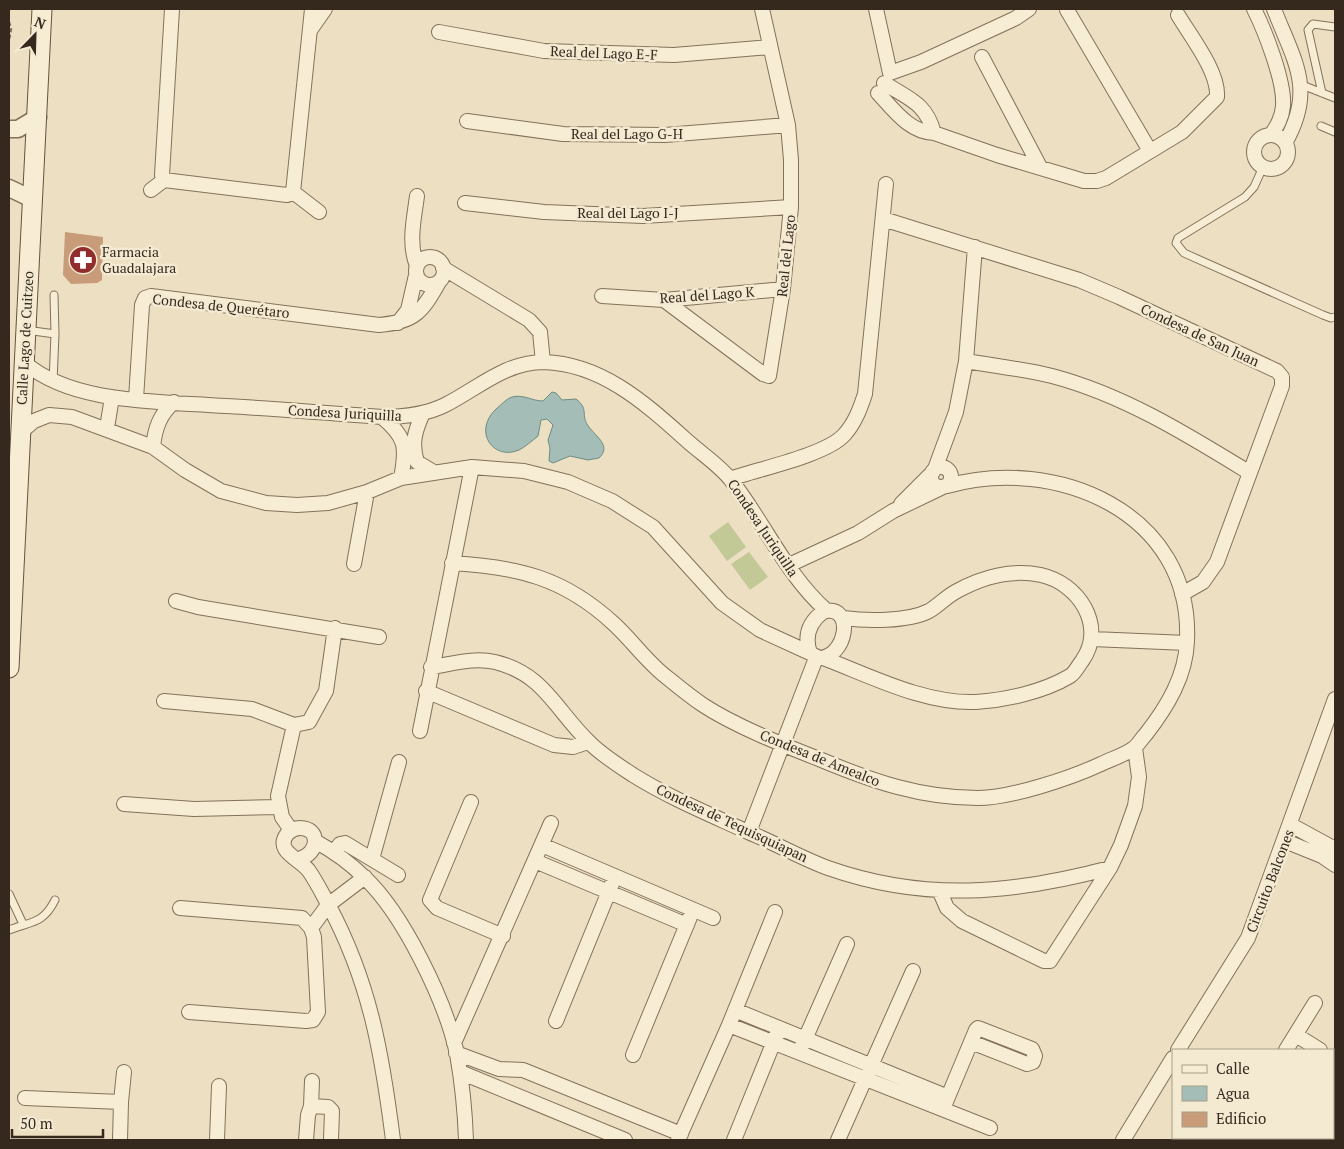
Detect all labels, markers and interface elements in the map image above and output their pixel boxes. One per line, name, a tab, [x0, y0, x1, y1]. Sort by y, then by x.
north arrow	[10, 10, 60, 60]
text: N	[32, 12, 49, 34]
street label: Real del Lago E-F	[550, 41, 658, 64]
street label: Real del Lago G-H	[571, 124, 683, 143]
street label: Real del Lago I-J	[577, 203, 679, 222]
street label: Real del Lago	[772, 214, 799, 298]
place label: Farmacia Guadalajara	[102, 242, 176, 277]
pharmacy icon: Farmacia Guadalajara	[68, 245, 98, 275]
street label: Calle Lago de Cuitzeo	[11, 270, 38, 406]
street label: Real del Lago K	[659, 282, 756, 307]
street label: Condesa de Querétaro	[152, 289, 291, 322]
street label: Condesa de San Juan	[1138, 299, 1263, 371]
street label: Condesa Juriquilla	[288, 400, 402, 425]
street label: Condesa Juriquilla	[724, 475, 803, 580]
street label: Condesa de Amealco	[757, 725, 883, 790]
street label: Condesa de Tequisquiapan	[653, 779, 812, 866]
street label: Circuito Balcones	[1241, 827, 1298, 935]
legend	[1172, 1049, 1334, 1139]
text: Calle	[1216, 1058, 1250, 1078]
text: Agua	[1216, 1083, 1250, 1103]
scale bar	[12, 1106, 104, 1138]
text: Edificio	[1216, 1108, 1266, 1128]
text: 50 m	[20, 1113, 53, 1133]

